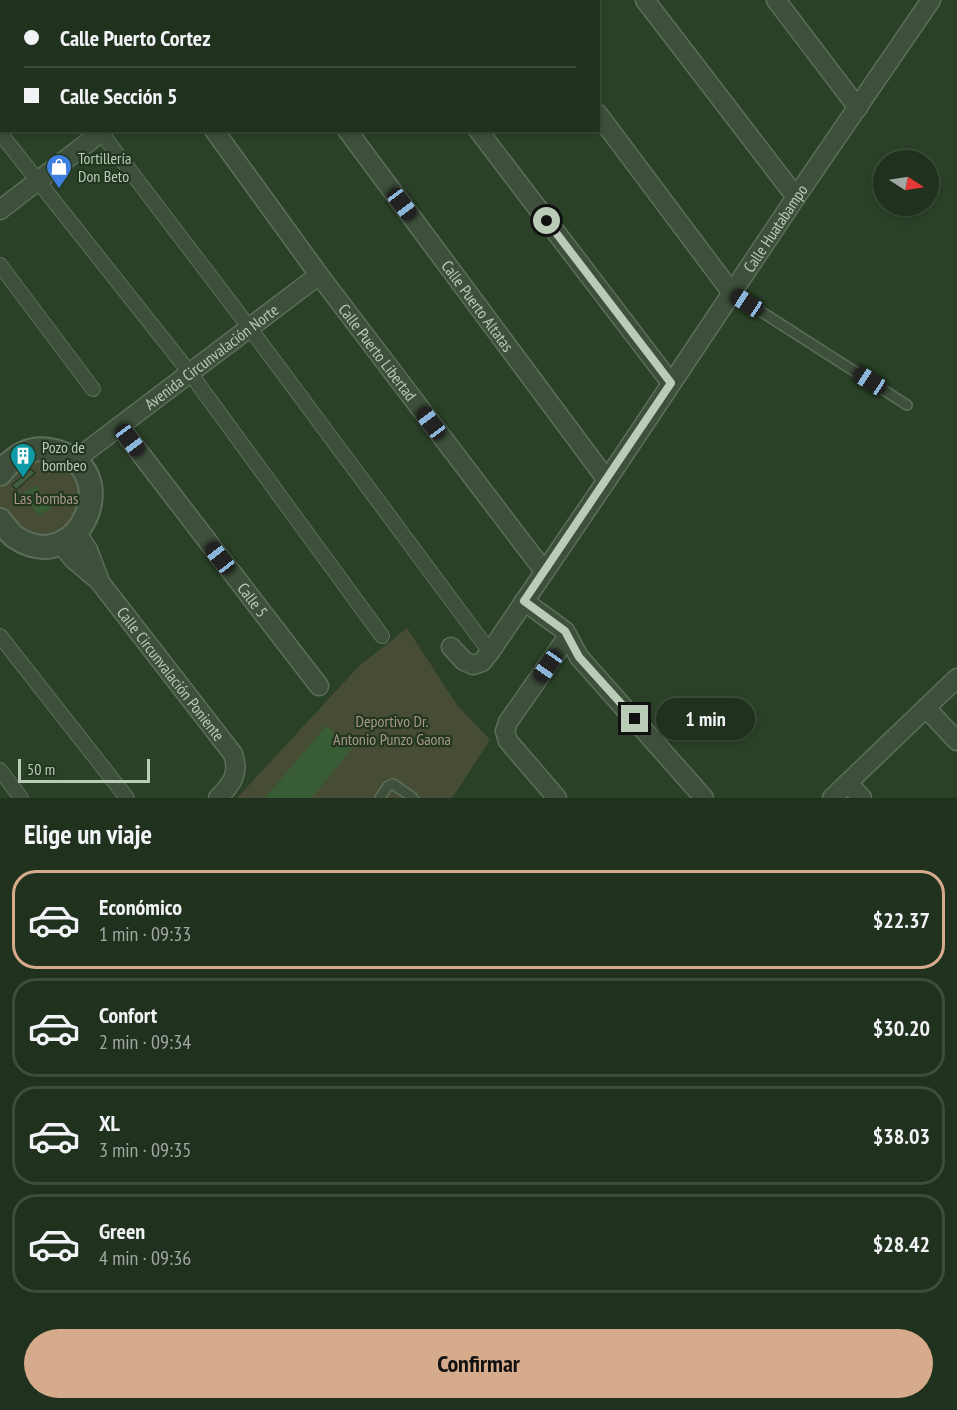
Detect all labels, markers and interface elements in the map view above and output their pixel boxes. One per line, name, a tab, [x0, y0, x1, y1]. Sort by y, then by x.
text: Calle Puerto Cortez	[60, 24, 211, 52]
text: Calle Sección 5	[60, 82, 177, 110]
place label: Tortillería Don Beto	[78, 148, 131, 186]
north arrow	[873, 150, 939, 216]
map controls	[873, 150, 939, 216]
shop icon: Tortillería Don Beto	[44, 152, 74, 190]
street label: Calle Huatabampo	[739, 180, 812, 276]
car	[384, 184, 420, 224]
route start	[533, 207, 560, 234]
street label: Calle Puerto Altatas	[437, 256, 518, 355]
car	[727, 286, 767, 320]
street label: Avenida Circunvalación Norte	[140, 300, 282, 414]
street label: Calle Puerto Libertad	[334, 300, 421, 405]
car	[850, 364, 890, 398]
car	[413, 403, 449, 443]
car	[112, 420, 148, 460]
place label: Pozo de bombeo	[42, 437, 87, 475]
building icon: Pozo de bombeo	[8, 441, 38, 479]
park label: Las bombas	[14, 488, 78, 508]
car	[202, 538, 238, 578]
street label: Calle 5	[233, 579, 272, 621]
street label: Calle Circunvalación Poniente	[113, 603, 229, 745]
car	[530, 646, 566, 686]
callout: 1 min	[656, 698, 755, 740]
route end	[621, 705, 648, 732]
text: 1 min	[685, 706, 726, 732]
park label: Deportivo Dr. Antonio Punzo Gaona	[333, 711, 451, 749]
scale bar	[18, 756, 150, 784]
text: 50 m	[27, 759, 55, 779]
text: Elige un viaje	[24, 817, 152, 851]
icon: car	[27, 893, 81, 947]
text: Económico	[99, 893, 182, 921]
text: $22.37	[873, 906, 930, 934]
text: 1 min · 09:33	[99, 921, 191, 947]
icon: car	[27, 1001, 81, 1055]
text: Confort	[99, 1001, 157, 1029]
text: $30.20	[873, 1014, 930, 1042]
text: 2 min · 09:34	[99, 1029, 191, 1055]
icon: car	[27, 1109, 81, 1163]
text: XL	[99, 1109, 120, 1137]
text: $38.03	[873, 1122, 930, 1150]
text: 3 min · 09:35	[99, 1137, 191, 1163]
icon: car	[27, 1217, 81, 1271]
text: Green	[99, 1217, 145, 1245]
text: $28.42	[873, 1230, 930, 1258]
text: 4 min · 09:36	[99, 1245, 191, 1271]
button: Confirmar	[24, 1329, 933, 1398]

